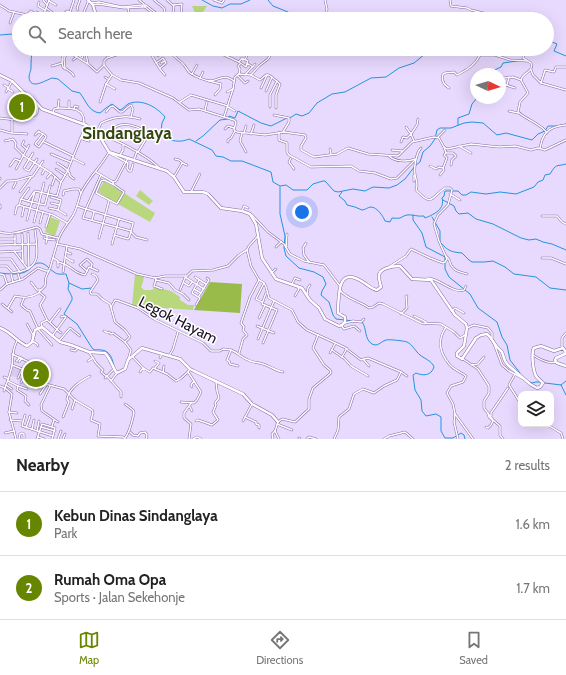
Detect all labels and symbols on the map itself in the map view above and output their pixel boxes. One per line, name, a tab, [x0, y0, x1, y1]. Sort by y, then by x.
north arrow	[470, 68, 506, 104]
pin: 1	[9, 92, 35, 122]
district label: Sindanglaya	[82, 123, 172, 143]
your location	[292, 202, 312, 222]
street label: Legok Hayam	[136, 292, 220, 348]
pin: 2	[23, 359, 49, 389]

